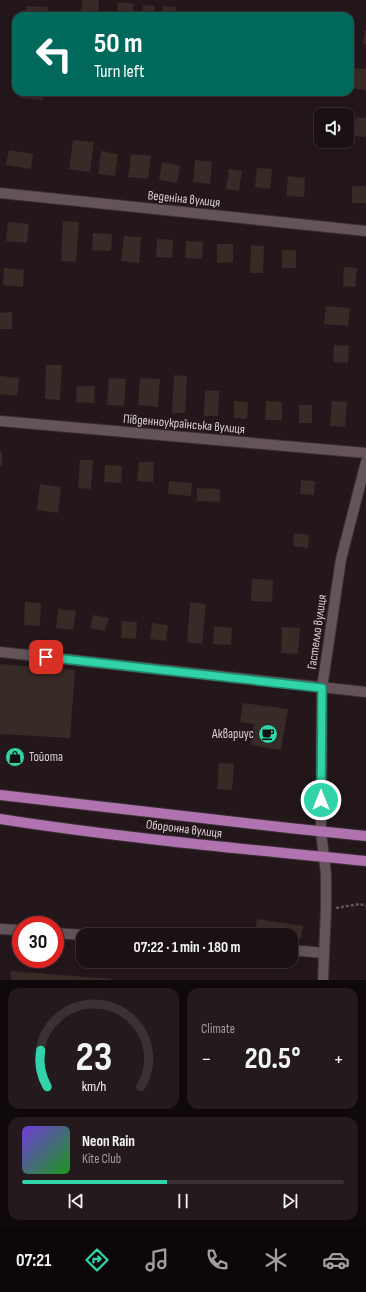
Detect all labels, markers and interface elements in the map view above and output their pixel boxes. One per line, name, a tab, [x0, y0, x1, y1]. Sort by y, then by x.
text: 50 m	[94, 27, 143, 60]
icon: left	[28, 28, 80, 80]
text: Turn left	[94, 61, 145, 82]
map controls	[314, 108, 354, 148]
button: sound	[314, 108, 354, 148]
street label: Веденіна вулиця	[147, 187, 221, 211]
street label: Південноукраїнська вулиця	[122, 411, 246, 437]
street label: Гастелло вулиця	[304, 594, 330, 670]
pin	[29, 640, 63, 674]
icon: arrive	[35, 646, 57, 668]
cafe icon: Аквариус	[257, 723, 279, 745]
place label: Аквариус	[211, 726, 254, 742]
shop icon: Тойота	[4, 746, 26, 768]
place label: Тойота	[29, 749, 63, 765]
position arrow	[300, 779, 342, 821]
street label: Оборонна вулиця	[145, 816, 223, 842]
speed limit sign: 30	[12, 916, 64, 968]
text: 07:22 · 1 min · 180 m	[134, 938, 240, 957]
text: Climate	[201, 1021, 235, 1037]
text: 23	[75, 1032, 112, 1081]
text: 20.5°	[244, 1041, 301, 1077]
text: −	[201, 1046, 212, 1073]
text: +	[333, 1046, 344, 1073]
text: km/h	[81, 1077, 106, 1094]
text: Neon Rain	[82, 1132, 135, 1151]
text: Kite Club	[82, 1151, 121, 1167]
icon: previous	[65, 1190, 87, 1212]
icon: pause	[172, 1190, 194, 1212]
icon: next	[279, 1190, 301, 1212]
icon: directions	[83, 1246, 111, 1274]
icon: music	[143, 1246, 171, 1274]
icon: phone	[203, 1246, 231, 1274]
icon: climate	[262, 1246, 290, 1274]
icon: car	[322, 1246, 350, 1274]
text: 07:21	[16, 1250, 51, 1271]

